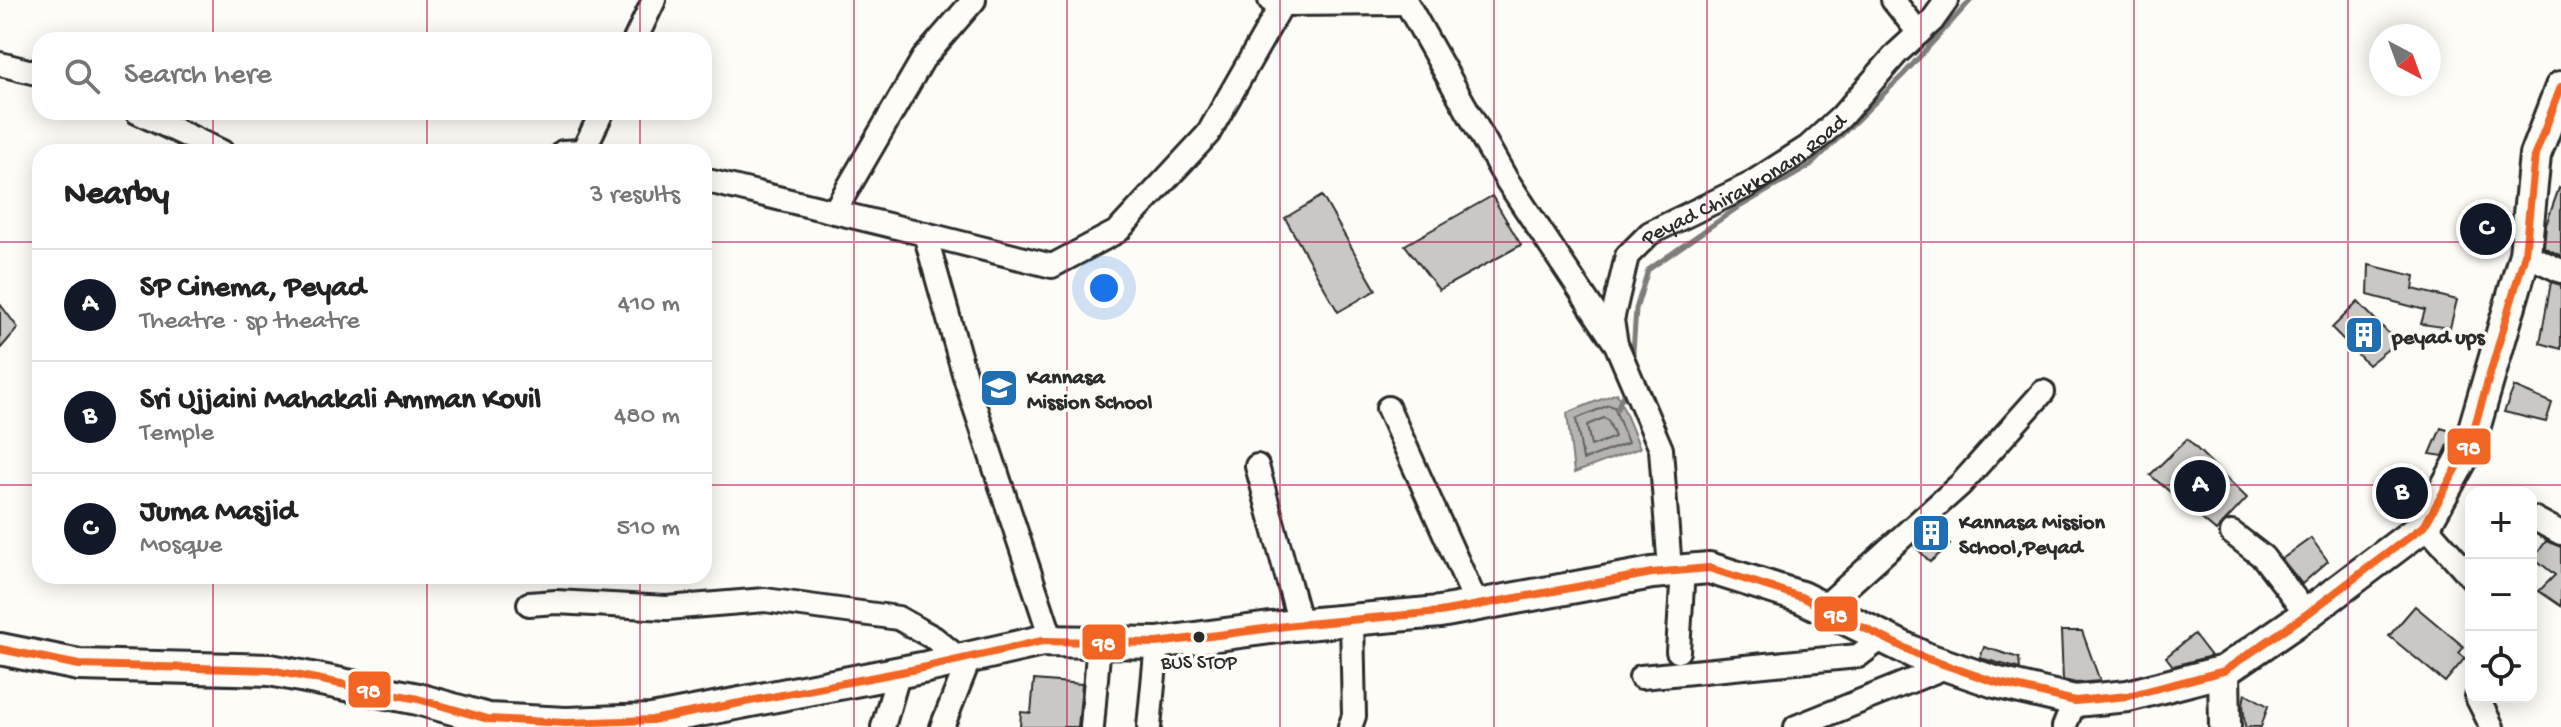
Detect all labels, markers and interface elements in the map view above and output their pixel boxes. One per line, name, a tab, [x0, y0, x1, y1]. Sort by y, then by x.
north arrow	[2369, 24, 2441, 96]
search box	[32, 32, 712, 120]
icon: search	[60, 54, 104, 98]
text: Search here	[124, 59, 272, 94]
street label: Peyad Chirakkonam Road	[1636, 108, 1855, 253]
text: Nearby	[64, 176, 169, 216]
text: 3 results	[590, 181, 680, 212]
pin: C	[2460, 199, 2512, 259]
your location	[1084, 268, 1124, 308]
text: SP Cinema, Peyad	[140, 272, 366, 307]
text: A	[82, 290, 98, 321]
text: 410 m	[618, 290, 680, 321]
text: Theatre · sp theatre	[140, 307, 360, 338]
building icon: peyad ups	[2343, 314, 2385, 356]
place label: peyad ups	[2391, 326, 2486, 352]
place label: Kannasa Mission School	[1026, 366, 1152, 417]
school or university icon: Kannasa Mission School	[978, 367, 1020, 409]
text: Sri Ujjaini Mahakali Amman Kovil	[140, 384, 541, 419]
text: B	[83, 402, 97, 433]
text: 480 m	[614, 402, 680, 433]
text: Temple	[140, 419, 214, 450]
line badge: 98	[2446, 427, 2492, 466]
text: 98	[2456, 437, 2481, 463]
pin: A	[2174, 456, 2226, 516]
pin: B	[2376, 463, 2428, 523]
map controls	[2465, 487, 2537, 703]
button: +	[2465, 487, 2537, 559]
text: Juma Masjid	[140, 496, 296, 531]
place label: Kannasa Mission School,Peyad	[1958, 511, 2105, 562]
building icon: Kannasa Mission School,Peyad	[1910, 512, 1952, 554]
text: C	[83, 514, 97, 545]
text: 510 m	[616, 514, 680, 545]
text: Mosque	[140, 531, 222, 562]
button: −	[2465, 559, 2537, 631]
line badge: 98	[1813, 595, 1859, 633]
text: 98	[1823, 605, 1848, 631]
line badge: 98	[1081, 623, 1127, 661]
marker: BUS STOP	[1191, 629, 1207, 645]
button: locate	[2465, 631, 2537, 703]
text: 98	[1091, 633, 1116, 659]
place label: BUS STOP	[1160, 653, 1238, 676]
line badge: 98	[347, 670, 392, 709]
text: 98	[356, 680, 381, 706]

